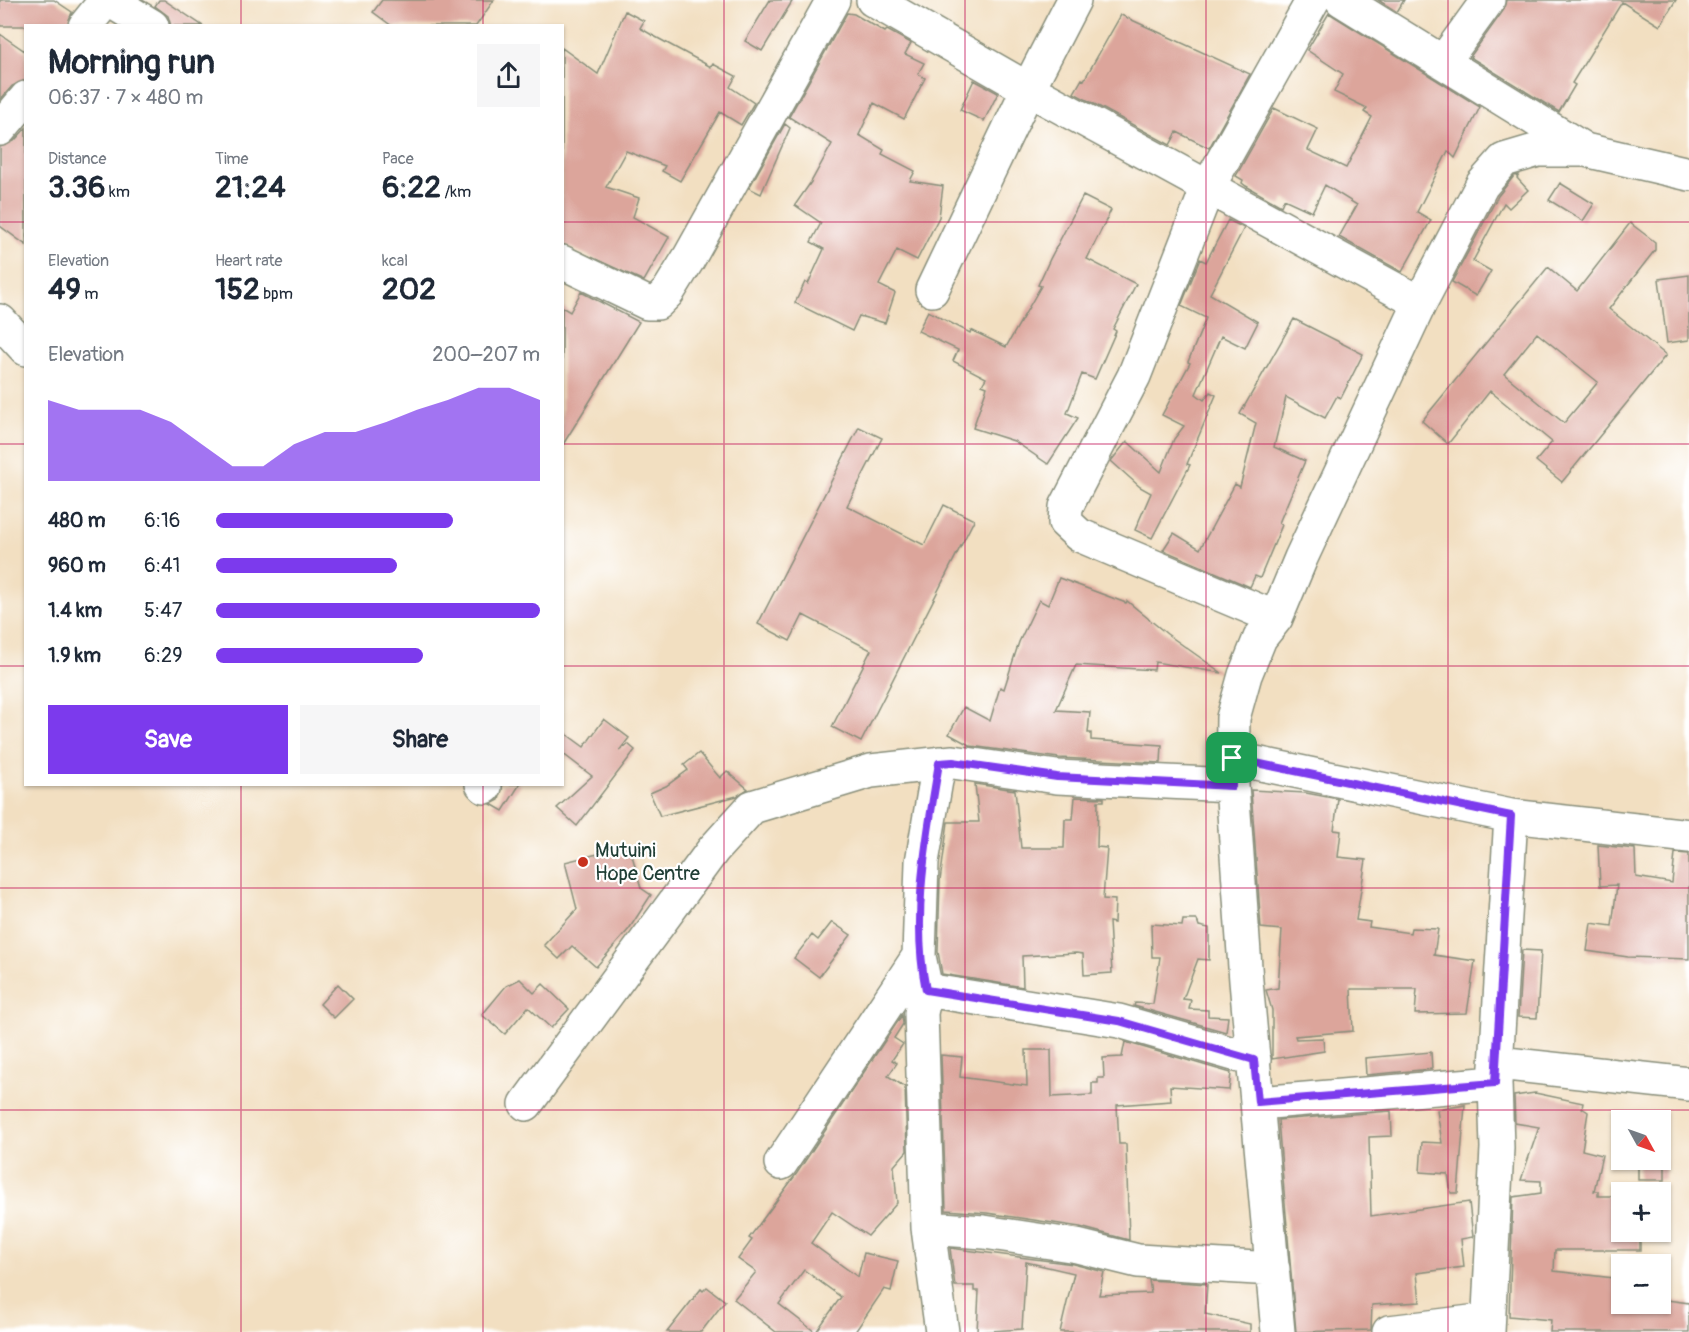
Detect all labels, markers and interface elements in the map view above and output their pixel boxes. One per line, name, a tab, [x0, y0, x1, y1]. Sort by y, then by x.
text: Morning run	[48, 42, 215, 83]
button: share	[477, 44, 540, 107]
text: 06:37 · 7 × 480 m	[48, 85, 203, 110]
text: Distance	[48, 149, 107, 169]
text: Time	[215, 149, 248, 169]
text: Pace	[382, 149, 414, 169]
text: 3.36	[48, 169, 106, 206]
text: 21:24	[215, 169, 286, 206]
text: 6:22	[382, 169, 441, 206]
text: km	[106, 182, 130, 202]
text: /km	[441, 182, 471, 202]
text: Elevation	[48, 251, 109, 271]
text: Heart rate	[215, 251, 282, 271]
text: kcal	[382, 251, 408, 271]
text: 49	[48, 271, 81, 308]
text: 152	[215, 271, 260, 308]
text: 202	[382, 271, 436, 308]
text: m	[81, 284, 99, 304]
text: bpm	[260, 284, 293, 304]
text: Elevation	[48, 342, 124, 367]
text: 200–207 m	[432, 342, 540, 367]
text: 480 m	[48, 508, 105, 533]
text: 6:16	[144, 508, 180, 533]
text: 960 m	[48, 553, 106, 578]
text: 6:41	[144, 553, 180, 578]
text: 1.4 km	[48, 598, 102, 623]
text: 5:47	[144, 598, 182, 623]
text: 1.9 km	[48, 643, 101, 668]
text: 6:29	[144, 643, 182, 668]
button: Save	[48, 705, 288, 774]
button: Share	[300, 705, 540, 774]
pin	[1206, 732, 1257, 783]
icon: arrive	[1215, 741, 1248, 774]
place label: Mutuini Hope Centre	[595, 838, 700, 886]
marker: Mutuini Hope Centre	[576, 855, 590, 869]
north arrow	[1611, 1110, 1671, 1170]
map controls	[1611, 1110, 1671, 1314]
button: +	[1611, 1182, 1671, 1242]
button: −	[1611, 1254, 1671, 1314]

